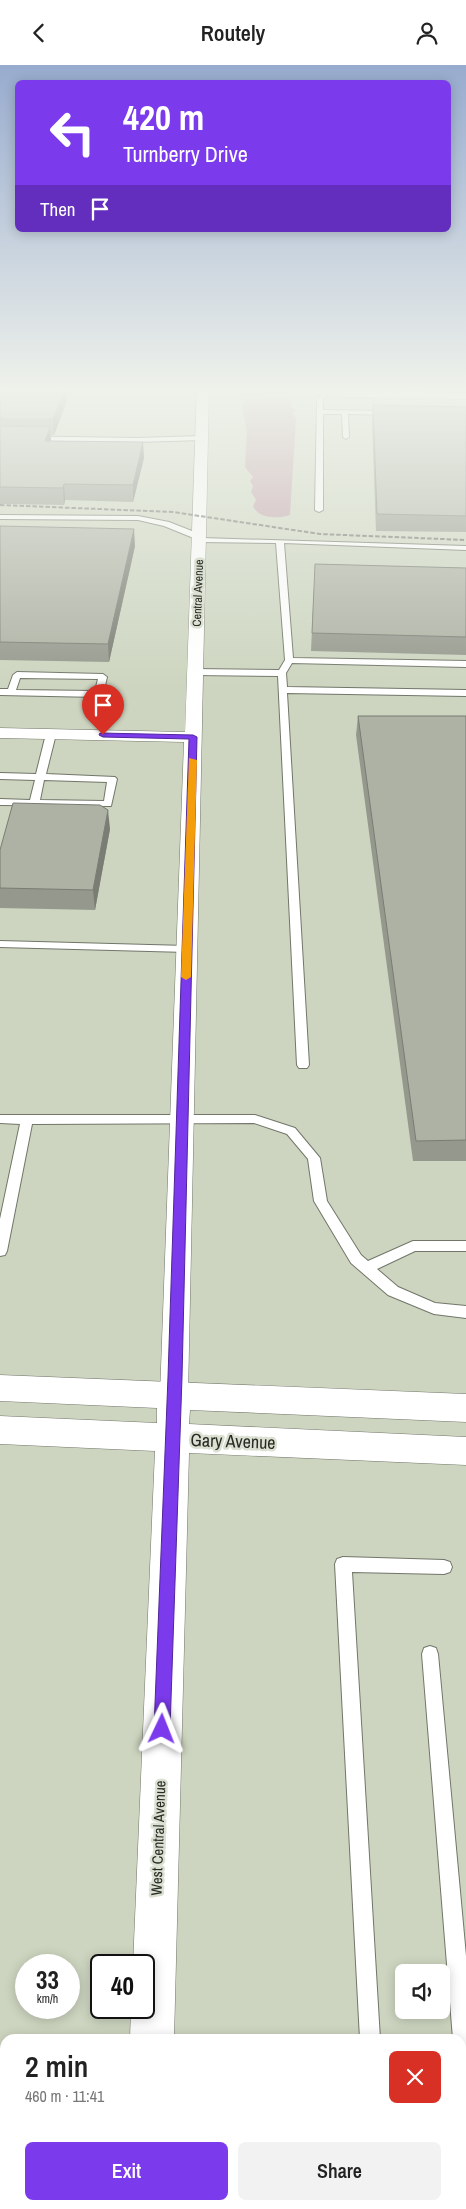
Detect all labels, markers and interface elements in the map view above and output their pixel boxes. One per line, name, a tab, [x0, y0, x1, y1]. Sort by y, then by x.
text: Routely	[201, 18, 265, 48]
icon: back	[25, 19, 53, 47]
icon: person	[413, 19, 441, 47]
text: 420 m	[123, 94, 204, 141]
icon: left	[40, 100, 105, 165]
text: Turnberry Drive	[123, 139, 248, 169]
icon: arrive	[86, 195, 114, 223]
text: Then	[40, 196, 76, 222]
street label: Central Avenue	[189, 559, 207, 627]
pin	[82, 684, 124, 735]
icon: arrive	[89, 691, 117, 719]
street label: Gary Avenue	[190, 1427, 276, 1455]
position arrow	[135, 1702, 187, 1754]
street label: West Central Avenue	[145, 1780, 171, 1896]
speed limit sign: 40	[90, 1954, 155, 2019]
text: 33	[36, 1963, 59, 1997]
map controls	[395, 1964, 450, 2019]
button: sound	[395, 1964, 450, 2019]
text: km/h	[37, 1991, 58, 2007]
text: 2 min	[25, 2046, 88, 2086]
button: close	[389, 2051, 441, 2103]
text: 460 m · 11:41	[25, 2085, 104, 2107]
button: Exit	[25, 2142, 228, 2200]
button: Share	[238, 2142, 441, 2200]

